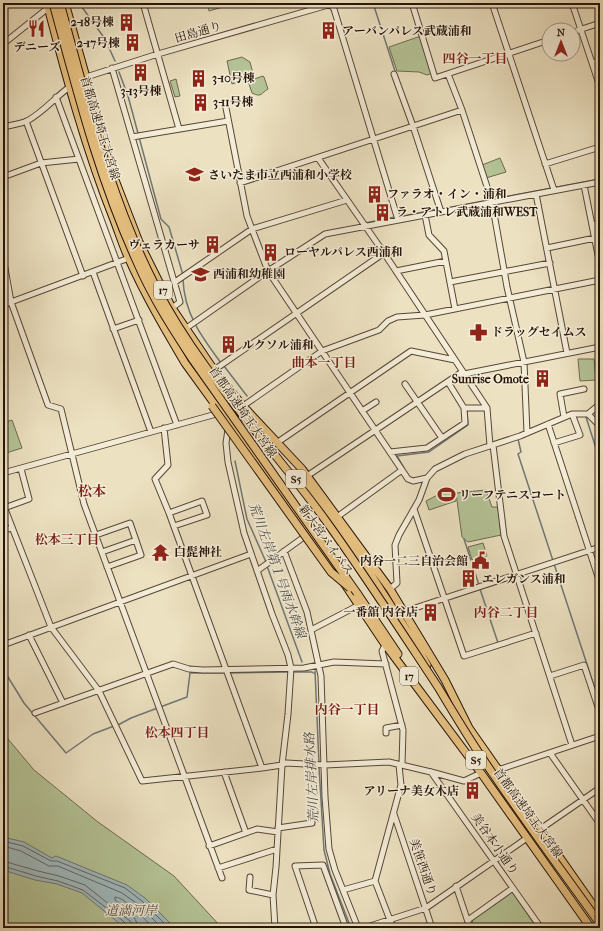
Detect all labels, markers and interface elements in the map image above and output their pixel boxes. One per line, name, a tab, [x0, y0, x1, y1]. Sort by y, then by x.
building icon: 2-18号棟	[117, 12, 137, 32]
place label: 2-18号棟	[70, 15, 114, 29]
restaurant icon: デニーズ	[27, 18, 47, 38]
street label: 田島通り	[173, 19, 223, 45]
building icon: アーバンパレス武蔵浦和	[319, 21, 339, 41]
north arrow	[541, 22, 581, 62]
place label: アーバンパレス武蔵浦和	[342, 24, 472, 38]
text: N	[557, 26, 566, 39]
building icon: 2-17号棟	[123, 33, 143, 53]
place label: 2-17号棟	[77, 36, 120, 50]
place label: デニーズ	[14, 40, 60, 54]
district label: 四谷一丁目	[442, 51, 508, 66]
building icon: 3-13号棟	[131, 62, 151, 82]
building icon: 3-10号棟	[189, 68, 209, 88]
place label: 3-10号棟	[212, 71, 255, 86]
street label: 首都高速埼玉大宮線	[78, 74, 122, 182]
place label: 3-13号棟	[120, 84, 162, 99]
building icon: 3-11号棟	[190, 92, 210, 112]
place label: 3-11号棟	[213, 95, 254, 110]
school or university icon: さいたま市立西浦和小学校	[185, 165, 205, 185]
place label: さいたま市立西浦和小学校	[208, 168, 352, 182]
building icon: ファラオ・イン・浦和	[364, 184, 384, 204]
place label: ファラオ・イン・浦和	[387, 187, 507, 201]
building icon: ラ・アトレ武蔵浦和WEST	[373, 202, 393, 222]
place label: ラ・アトレ武蔵浦和WEST	[396, 205, 538, 219]
building icon: ヴェラカーサ	[203, 235, 223, 255]
place label: ヴェラカーサ	[128, 238, 200, 252]
building icon: ローヤルパレス西浦和	[261, 242, 281, 262]
place label: ローヤルパレス西浦和	[284, 245, 403, 259]
school or university icon: 西浦和幼稚園	[190, 264, 210, 284]
place label: 西浦和幼稚園	[213, 267, 285, 281]
road number: 17	[154, 281, 172, 299]
pharmacy icon: ドラッグセイムス	[468, 322, 488, 342]
place label: ドラッグセイムス	[491, 325, 586, 339]
building icon: ルクソル浦和	[219, 335, 239, 355]
place label: ルクソル浦和	[242, 338, 314, 352]
district label: 曲本一丁目	[291, 355, 357, 370]
street label: 首都高速埼玉大宮線	[206, 364, 280, 460]
building icon: Sunrise Omote	[532, 369, 552, 389]
place label: Sunrise Omote	[452, 372, 529, 386]
road number: S5	[286, 470, 306, 488]
district label: 松本	[78, 483, 106, 500]
sports icon: リーフテニスコート	[436, 485, 456, 505]
place label: リーフテニスコート	[459, 488, 566, 502]
water label: 荒川左岸第１号雨水幹線	[246, 500, 310, 642]
street label: 新大宮バイパス	[296, 502, 356, 578]
district label: 松本三丁目	[34, 532, 100, 547]
temple icon: 白髭神社	[151, 542, 171, 562]
place label: 白髭神社	[174, 545, 222, 559]
public building icon: 内谷一二三自治会館	[471, 551, 491, 571]
place label: 内谷一二三自治会館	[360, 554, 468, 568]
building icon: エレガンス浦和	[459, 569, 479, 589]
place label: エレガンス浦和	[482, 572, 566, 586]
building icon: 一番舘 内谷店	[421, 602, 441, 622]
place label: 一番舘 内谷店	[343, 605, 418, 619]
district label: 内谷二丁目	[473, 605, 539, 620]
road number: 17	[400, 667, 418, 685]
district label: 内谷一丁目	[314, 702, 380, 717]
district label: 松本四丁目	[144, 725, 210, 740]
water label: 荒川左岸排水路	[302, 731, 321, 824]
road number: S5	[466, 751, 486, 769]
street label: 首都高速埼玉大宮線	[491, 765, 565, 861]
building icon: アリーナ美女木店	[462, 781, 482, 801]
place label: アリーナ美女木店	[363, 784, 459, 798]
street label: 美谷本小通り	[469, 810, 521, 878]
street label: 美笹西通り	[407, 836, 439, 898]
water label: 道満河岸	[105, 903, 159, 918]

